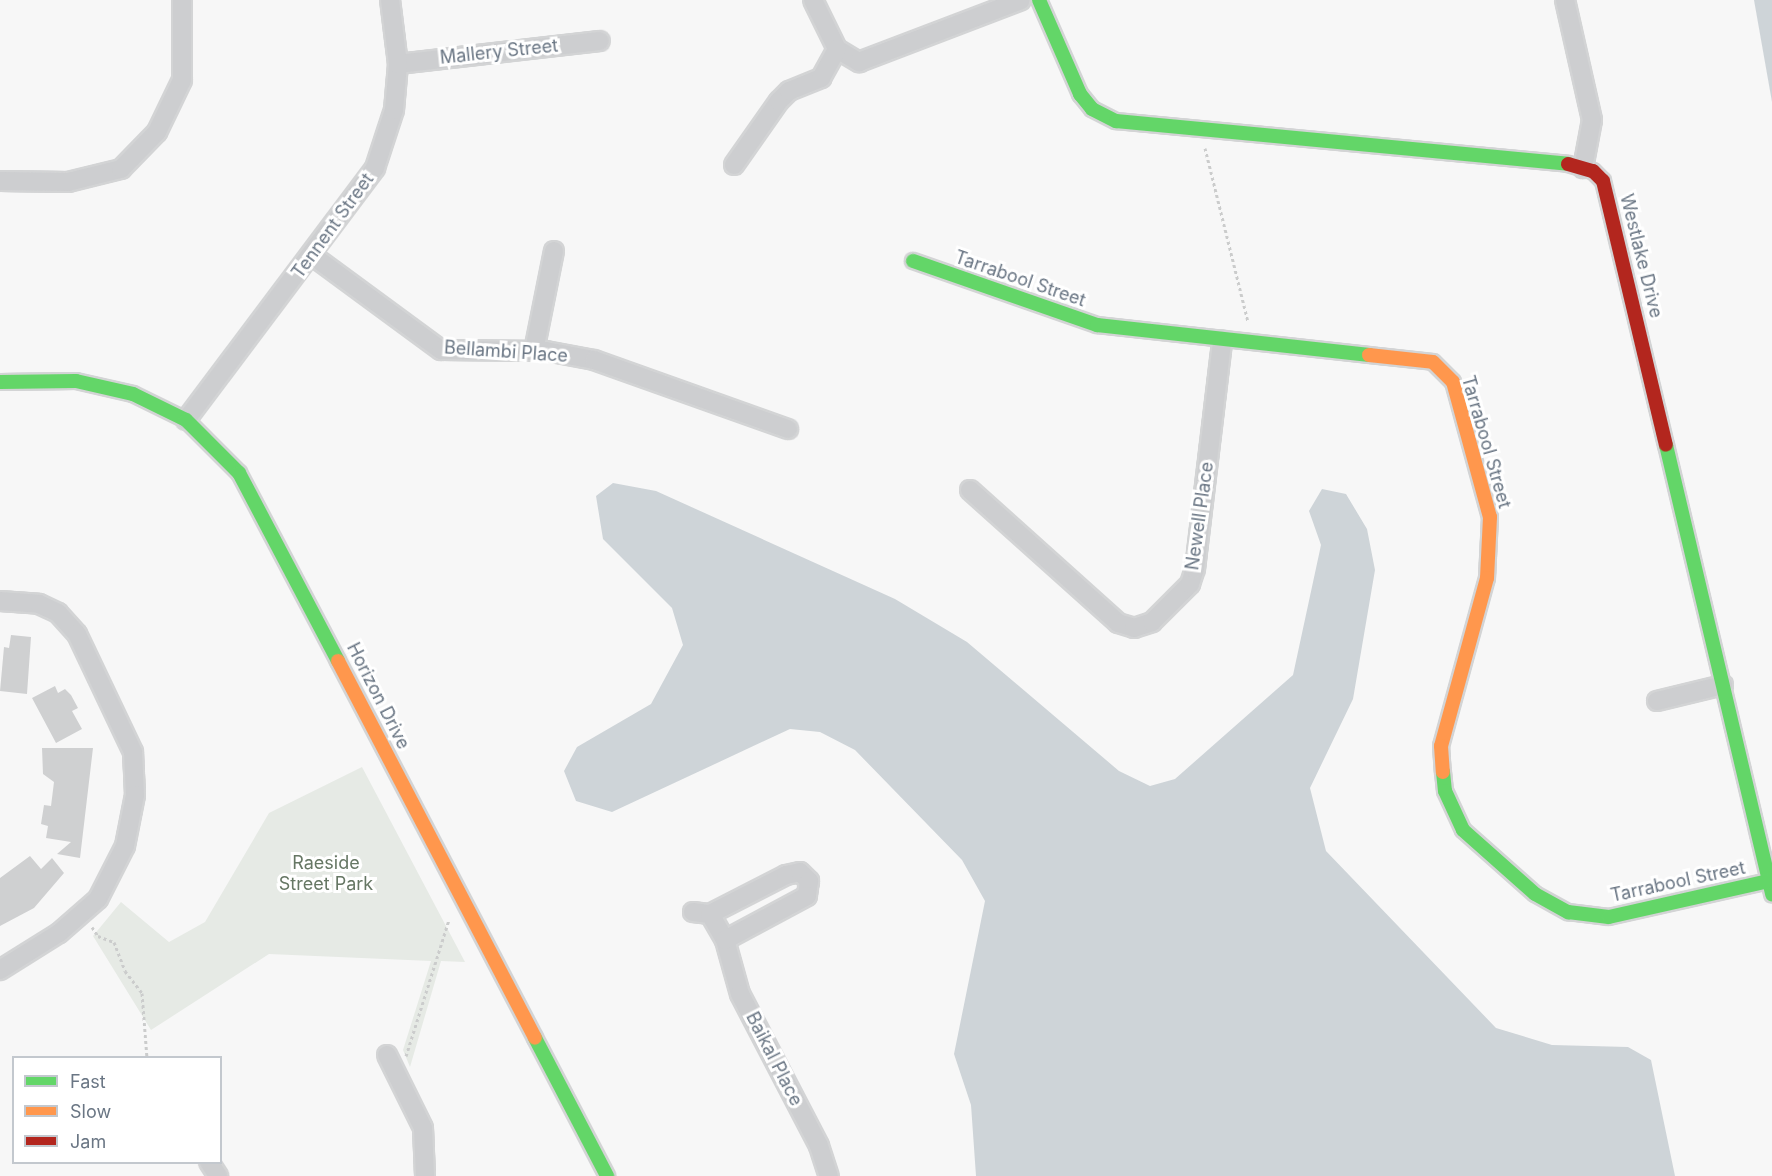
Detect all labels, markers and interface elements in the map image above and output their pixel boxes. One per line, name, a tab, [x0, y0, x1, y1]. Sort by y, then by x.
street label: Mallery Street	[439, 35, 559, 69]
street label: Tennent Street	[288, 169, 378, 283]
street label: Westlake Drive	[1615, 192, 1667, 320]
street label: Tarrabool Street	[952, 246, 1088, 312]
street label: Bellambi Place	[443, 337, 569, 367]
street label: Tarrabool Street	[1457, 373, 1515, 511]
street label: Newell Place	[1182, 460, 1218, 572]
street label: Horizon Drive	[342, 639, 414, 753]
park label: Raeside Street Park	[279, 853, 373, 896]
street label: Tarrabool Street	[1609, 857, 1747, 907]
street label: Baikal Place	[741, 1008, 807, 1110]
legend	[12, 1056, 222, 1164]
text: Fast	[70, 1071, 106, 1092]
text: Slow	[70, 1101, 111, 1122]
text: Jam	[70, 1131, 106, 1152]

